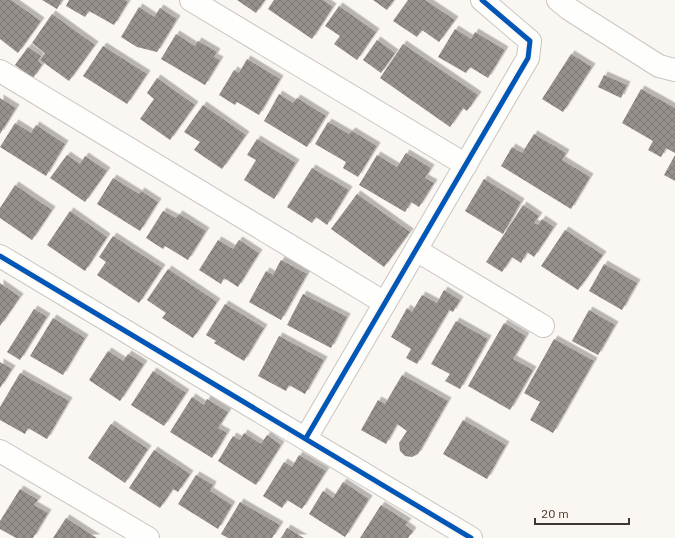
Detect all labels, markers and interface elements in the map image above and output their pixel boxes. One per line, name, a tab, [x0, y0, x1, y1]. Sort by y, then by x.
scale bar	[535, 500, 629, 526]
text: 20 m	[541, 506, 569, 521]

